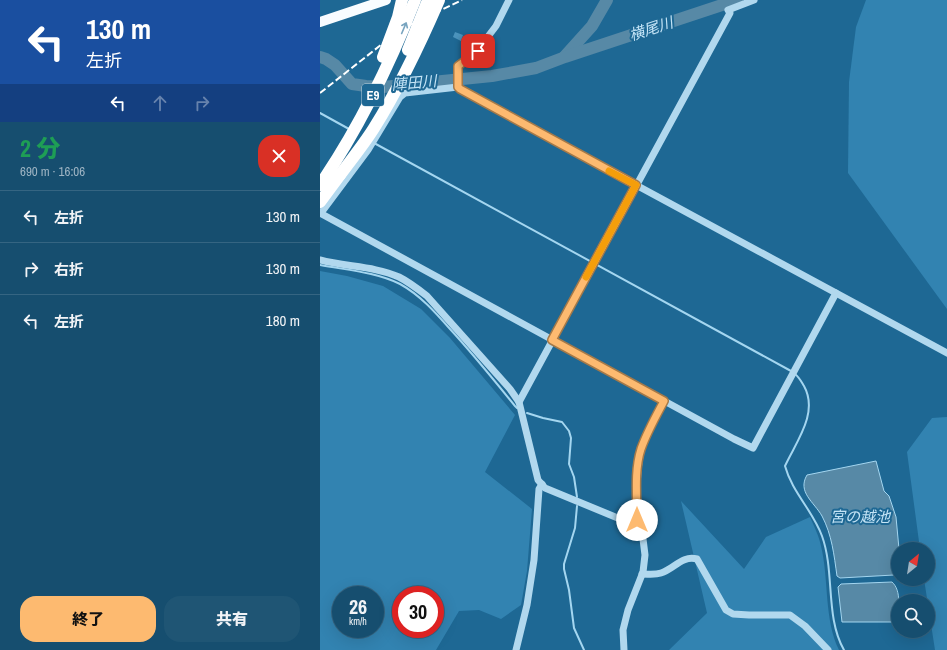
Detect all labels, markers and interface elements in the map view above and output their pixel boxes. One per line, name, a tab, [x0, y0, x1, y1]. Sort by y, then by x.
text: 130 m	[86, 10, 151, 48]
water label: 横尾川	[626, 11, 677, 45]
icon: left	[20, 16, 72, 68]
one-way arrow	[401, 22, 408, 34]
pin	[461, 34, 495, 68]
icon: arrive	[467, 40, 489, 62]
text: 左折	[86, 48, 122, 73]
water label: 陣田川	[391, 70, 439, 95]
road number: E9	[362, 84, 384, 106]
icon: left	[107, 92, 129, 114]
icon: ahead	[149, 92, 171, 114]
icon: right	[191, 92, 213, 114]
text: 2 分	[20, 132, 60, 164]
button: close	[258, 135, 300, 177]
text: 690 m · 16:06	[20, 163, 85, 180]
icon: left	[20, 206, 42, 228]
text: 130 m	[266, 206, 300, 227]
text: 左折	[54, 207, 84, 228]
icon: right	[20, 258, 42, 280]
text: 130 m	[266, 258, 300, 279]
text: 右折	[54, 259, 84, 280]
icon: left	[20, 310, 42, 332]
text: 180 m	[266, 310, 300, 331]
text: 左折	[54, 311, 84, 332]
position arrow	[616, 499, 658, 541]
water label: 宮の越池	[830, 506, 892, 527]
north arrow	[891, 542, 935, 586]
map controls	[891, 542, 935, 638]
speed limit sign: 30	[392, 586, 444, 638]
text: 26	[349, 593, 367, 620]
button: search	[891, 594, 935, 638]
button: 終了	[20, 596, 156, 642]
button: 共有	[164, 596, 300, 642]
text: km/h	[349, 615, 367, 628]

